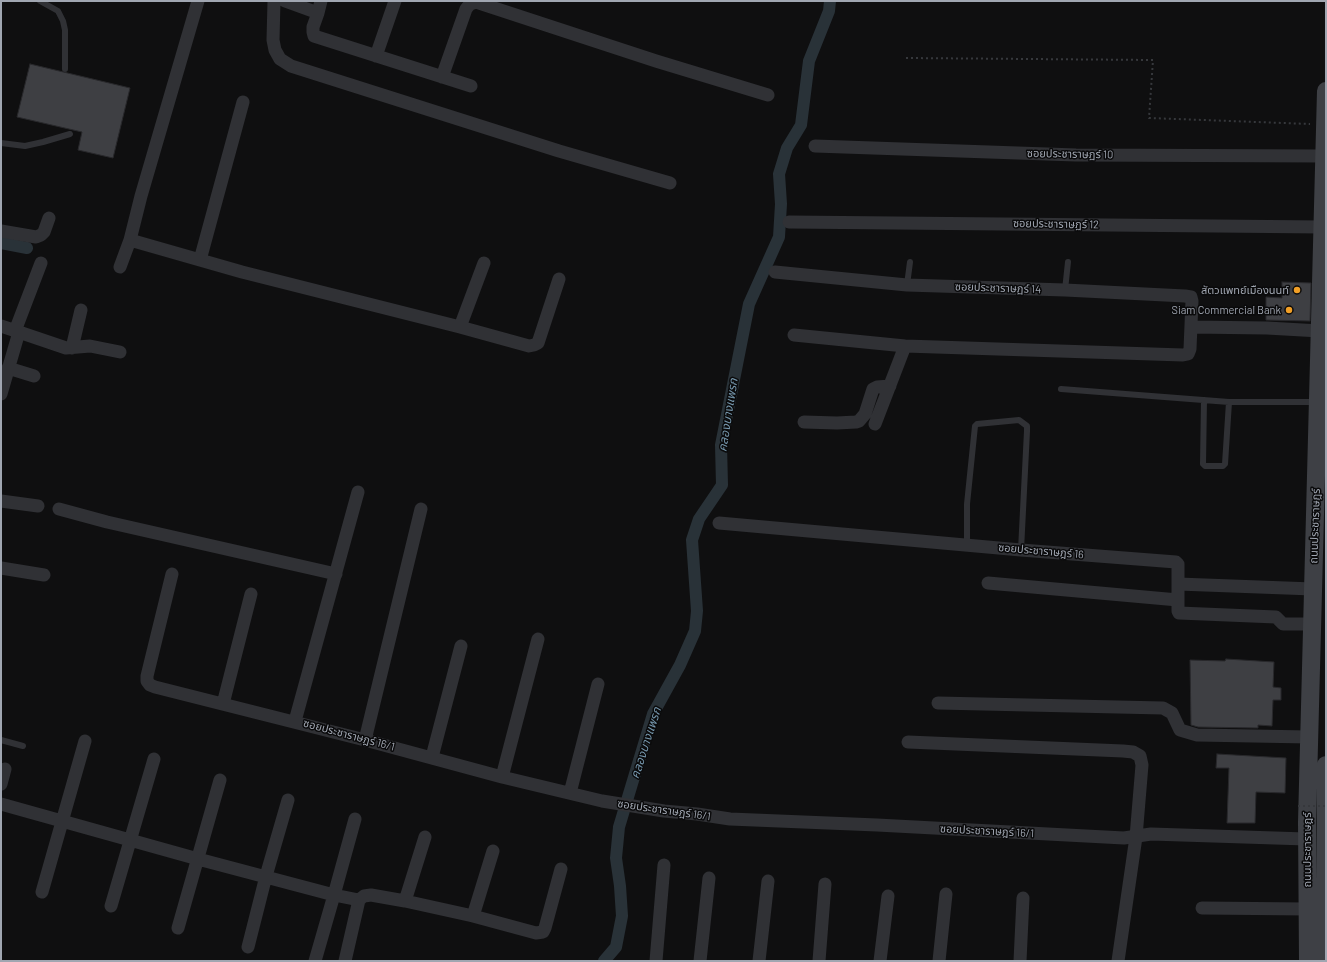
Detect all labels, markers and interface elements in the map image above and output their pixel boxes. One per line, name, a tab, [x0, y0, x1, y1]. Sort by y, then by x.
street label: ซอยประชาราษฏร์ 10	[1027, 147, 1113, 161]
street label: ซอยประชาราษฏร์ 12	[1013, 217, 1099, 231]
street label: ซอยประชาราษฏร์ 14	[955, 280, 1041, 296]
place label: สัตวแพทย์เมืองนนท์	[1201, 283, 1289, 297]
marker: สัตวแพทย์เมืองนนท์	[1292, 285, 1302, 295]
place label: Siam Commercial Bank	[1172, 303, 1281, 317]
marker: Siam Commercial Bank	[1284, 305, 1294, 315]
water label: คลองบางแพรก	[715, 377, 741, 453]
street label: ถนนประชาราษฎร์	[1307, 488, 1323, 564]
street label: ซอยประชาราษฎร์ 16	[998, 541, 1084, 561]
water label: คลองบางแพรก	[628, 706, 664, 780]
street label: ซอยประชาราษฎร์ 16/1	[302, 716, 396, 754]
street label: ซอยประชาราษฎร์ 16/1	[617, 797, 711, 823]
street label: ถนนประชาราษฎร์	[1300, 812, 1314, 888]
street label: ซอยประชาราษฎร์ 16/1	[940, 822, 1034, 840]

